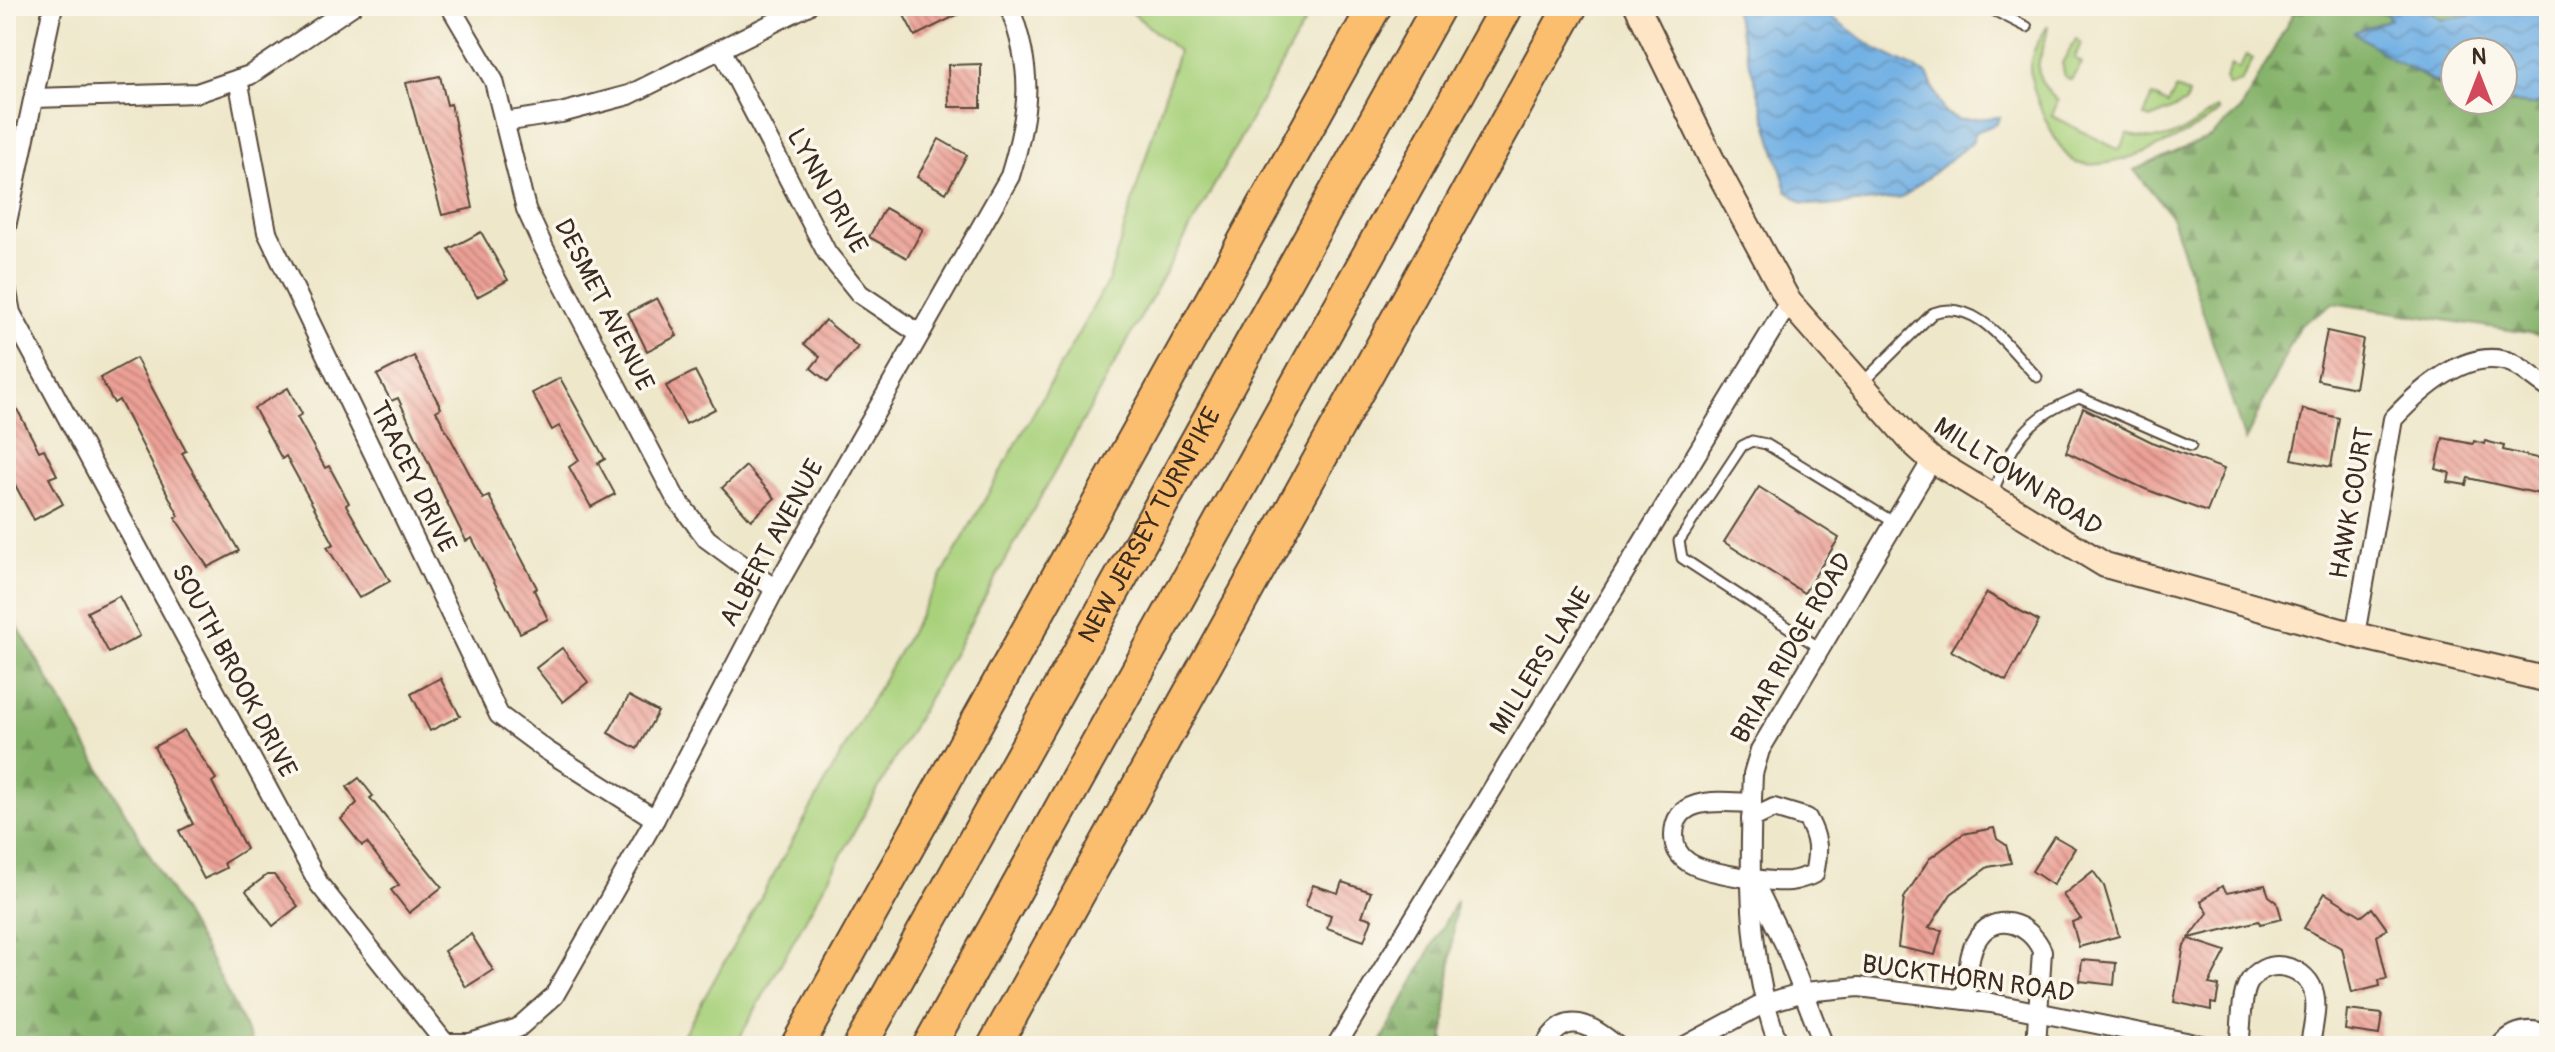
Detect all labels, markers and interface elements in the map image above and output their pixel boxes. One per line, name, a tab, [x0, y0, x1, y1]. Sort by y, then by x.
north arrow	[2439, 36, 2519, 116]
text: N	[2472, 43, 2487, 71]
street label: LYNN DRIVE	[779, 123, 875, 259]
street label: DESMET AVENUE	[547, 214, 661, 396]
street label: TRACEY DRIVE	[363, 396, 463, 558]
street label: NEW JERSEY TURNPIKE	[1072, 402, 1228, 649]
street label: MILLTOWN ROAD	[1928, 411, 2108, 543]
street label: HAWK COURT	[2323, 425, 2381, 581]
street label: ALBERT AVENUE	[713, 454, 831, 632]
street label: BRIAR RIDGE ROAD	[1725, 547, 1859, 749]
street label: SOUTH BROOK DRIVE	[164, 559, 304, 783]
street label: MILLERS LANE	[1483, 582, 1599, 740]
street label: BUCKTHORN ROAD	[1860, 948, 2076, 1010]

